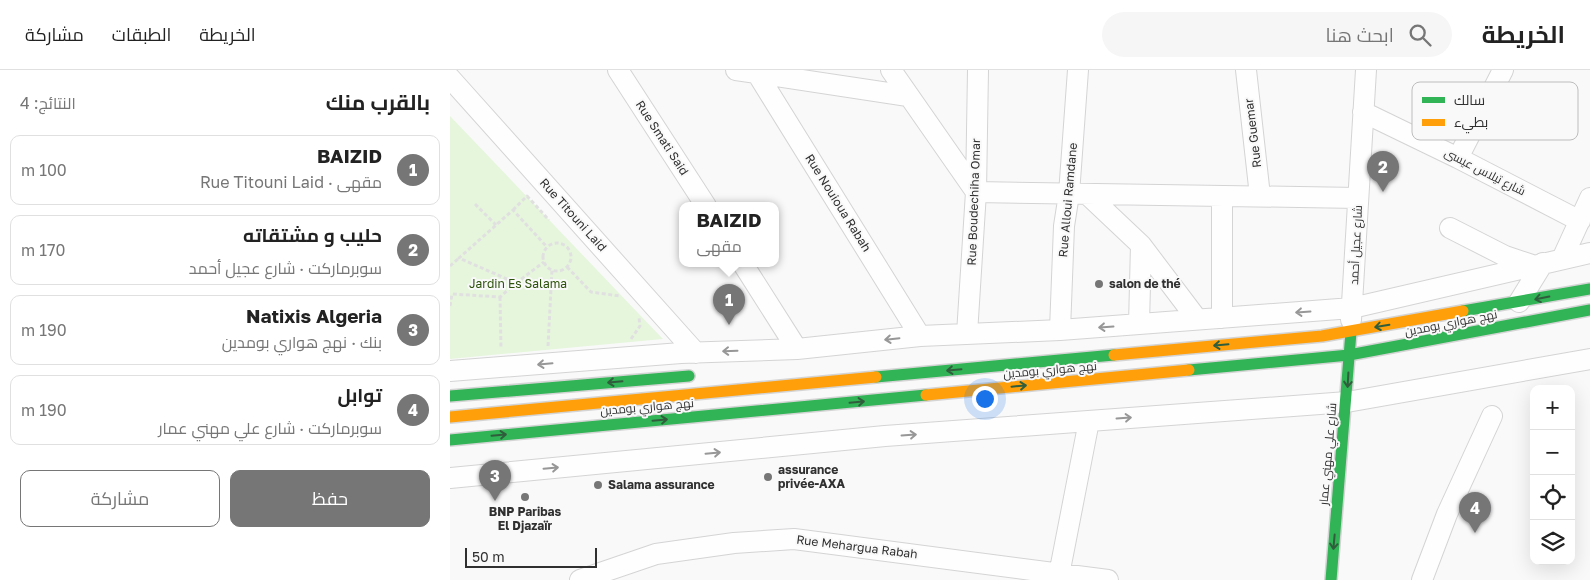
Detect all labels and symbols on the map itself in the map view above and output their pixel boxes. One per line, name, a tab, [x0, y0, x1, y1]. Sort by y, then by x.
legend	[1412, 82, 1578, 140]
text: سالك	[1454, 91, 1485, 108]
street label: Rue Guemar	[1241, 97, 1264, 169]
street label: Rue Smati Said	[633, 98, 692, 178]
text: بطيء	[1454, 113, 1488, 134]
street label: Rue Boudechiha Omar	[964, 138, 983, 266]
street label: Rue Alloui Ramdane	[1055, 142, 1080, 258]
street label: شارع تيلاس عيسى	[1442, 145, 1528, 199]
street label: Rue Nouioua Rabah	[802, 151, 875, 254]
pin: 2	[1367, 151, 1399, 192]
street label: Rue Titouni Laid	[537, 175, 610, 254]
street label: شارع عجيل أحمد	[1346, 205, 1366, 285]
park label: Jardin Es Salama	[469, 276, 567, 291]
place label: salon de thé	[1109, 276, 1181, 291]
marker: salon de thé	[1093, 278, 1105, 290]
pin: 1	[713, 284, 745, 325]
one-way arrow	[1535, 293, 1551, 303]
street label: نهج هواري بومدين	[1403, 306, 1499, 342]
one-way arrow	[1296, 307, 1312, 316]
one-way arrow	[1374, 321, 1390, 331]
one-way arrow	[1099, 322, 1115, 331]
one-way arrow	[884, 334, 900, 344]
one-way arrow	[1213, 341, 1229, 350]
one-way arrow	[722, 347, 738, 356]
street label: نهج هواري بومدين	[1002, 358, 1098, 384]
one-way arrow	[538, 359, 554, 368]
one-way arrow	[947, 365, 963, 375]
one-way arrow	[1343, 371, 1353, 387]
one-way arrow	[607, 377, 623, 386]
one-way arrow	[1010, 382, 1026, 391]
your location	[972, 386, 998, 412]
street label: نهج هواري بومدين	[599, 395, 695, 421]
one-way arrow	[849, 397, 865, 406]
street label: شارع علي مهني عمار	[1315, 402, 1342, 507]
one-way arrow	[1115, 414, 1131, 423]
one-way arrow	[652, 415, 668, 425]
one-way arrow	[490, 430, 506, 440]
one-way arrow	[901, 430, 917, 439]
one-way arrow	[704, 448, 720, 458]
pin: 3	[479, 460, 511, 501]
place label: assurance privée-AXA	[778, 462, 846, 491]
one-way arrow	[543, 463, 559, 473]
marker: assurance privée-AXA	[762, 471, 774, 483]
place label: Salama assurance	[608, 477, 715, 492]
marker: Salama assurance	[592, 479, 604, 491]
marker: BNP Paribas El Djazaïr	[519, 491, 531, 503]
pin: 4	[1459, 492, 1491, 533]
place label: BNP Paribas El Djazaïr	[489, 504, 562, 533]
street label: Rue Mehargua Rabah	[796, 532, 918, 561]
one-way arrow	[1330, 533, 1339, 549]
scale bar	[465, 545, 598, 568]

